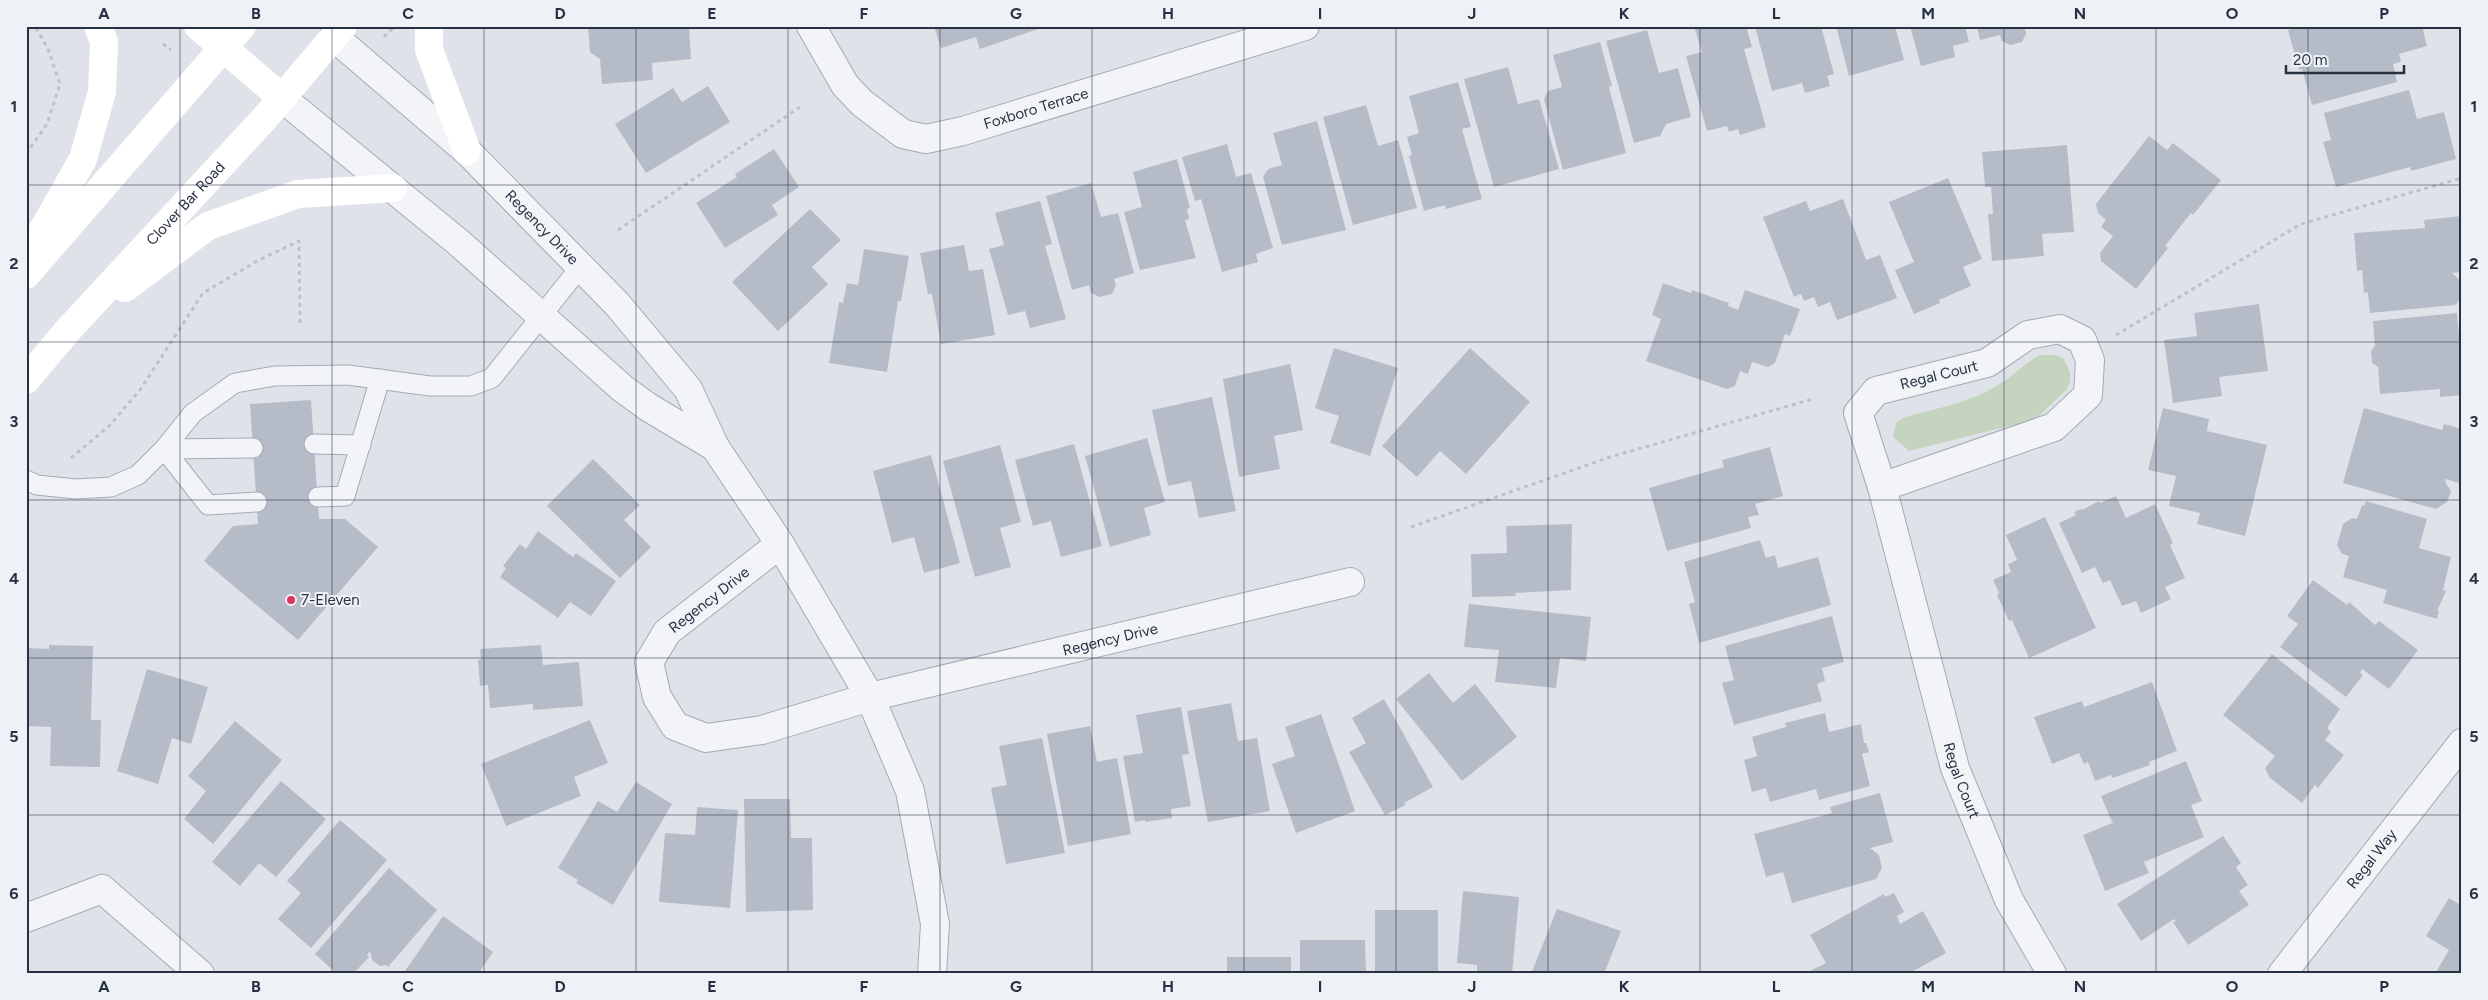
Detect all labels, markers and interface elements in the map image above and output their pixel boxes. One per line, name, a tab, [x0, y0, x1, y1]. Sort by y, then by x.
text: A	[98, 4, 110, 23]
text: B	[251, 4, 261, 23]
text: C	[402, 4, 414, 23]
text: D	[554, 4, 566, 23]
text: E	[707, 4, 717, 23]
text: F	[860, 4, 869, 23]
text: G	[1010, 4, 1022, 23]
text: H	[1162, 4, 1174, 23]
text: I	[1318, 4, 1322, 23]
text: J	[1468, 4, 1476, 23]
text: K	[1619, 4, 1630, 23]
text: L	[1772, 4, 1781, 23]
text: M	[1921, 4, 1935, 23]
text: N	[2074, 4, 2086, 23]
text: O	[2226, 4, 2239, 23]
text: P	[2379, 4, 2389, 23]
scale bar	[2286, 42, 2403, 74]
text: 20 m	[2293, 51, 2327, 69]
street label: Foxboro Terrace	[981, 84, 1091, 133]
text: 1	[11, 97, 17, 116]
text: 1	[2471, 97, 2477, 116]
street label: Clover Bar Road	[142, 158, 229, 249]
street label: Regency Drive	[501, 186, 582, 268]
text: 2	[9, 254, 19, 273]
text: 2	[2469, 254, 2479, 273]
street label: Regal Court	[1898, 357, 1980, 393]
text: 3	[10, 412, 19, 431]
text: 3	[2470, 412, 2479, 431]
street label: Regency Drive	[665, 563, 753, 637]
text: 4	[9, 569, 19, 588]
text: 4	[2469, 569, 2479, 588]
place label: 7-Eleven	[301, 591, 360, 609]
marker: 7-Eleven	[285, 594, 297, 606]
street label: Regency Drive	[1061, 619, 1160, 660]
text: 5	[9, 727, 19, 746]
text: 5	[2469, 727, 2479, 746]
street label: Regal Court	[1940, 740, 1984, 821]
street label: Regal Way	[2343, 825, 2401, 892]
text: 6	[9, 884, 19, 903]
text: 6	[2469, 884, 2479, 903]
text: A	[98, 977, 110, 996]
text: B	[251, 977, 261, 996]
text: C	[402, 977, 414, 996]
text: D	[554, 977, 566, 996]
text: E	[707, 977, 717, 996]
text: F	[860, 977, 869, 996]
text: G	[1010, 977, 1022, 996]
text: H	[1162, 977, 1174, 996]
text: I	[1318, 977, 1322, 996]
text: J	[1468, 977, 1476, 996]
text: K	[1619, 977, 1630, 996]
text: L	[1772, 977, 1781, 996]
text: M	[1921, 977, 1935, 996]
text: N	[2074, 977, 2086, 996]
text: O	[2226, 977, 2239, 996]
text: P	[2379, 977, 2389, 996]

